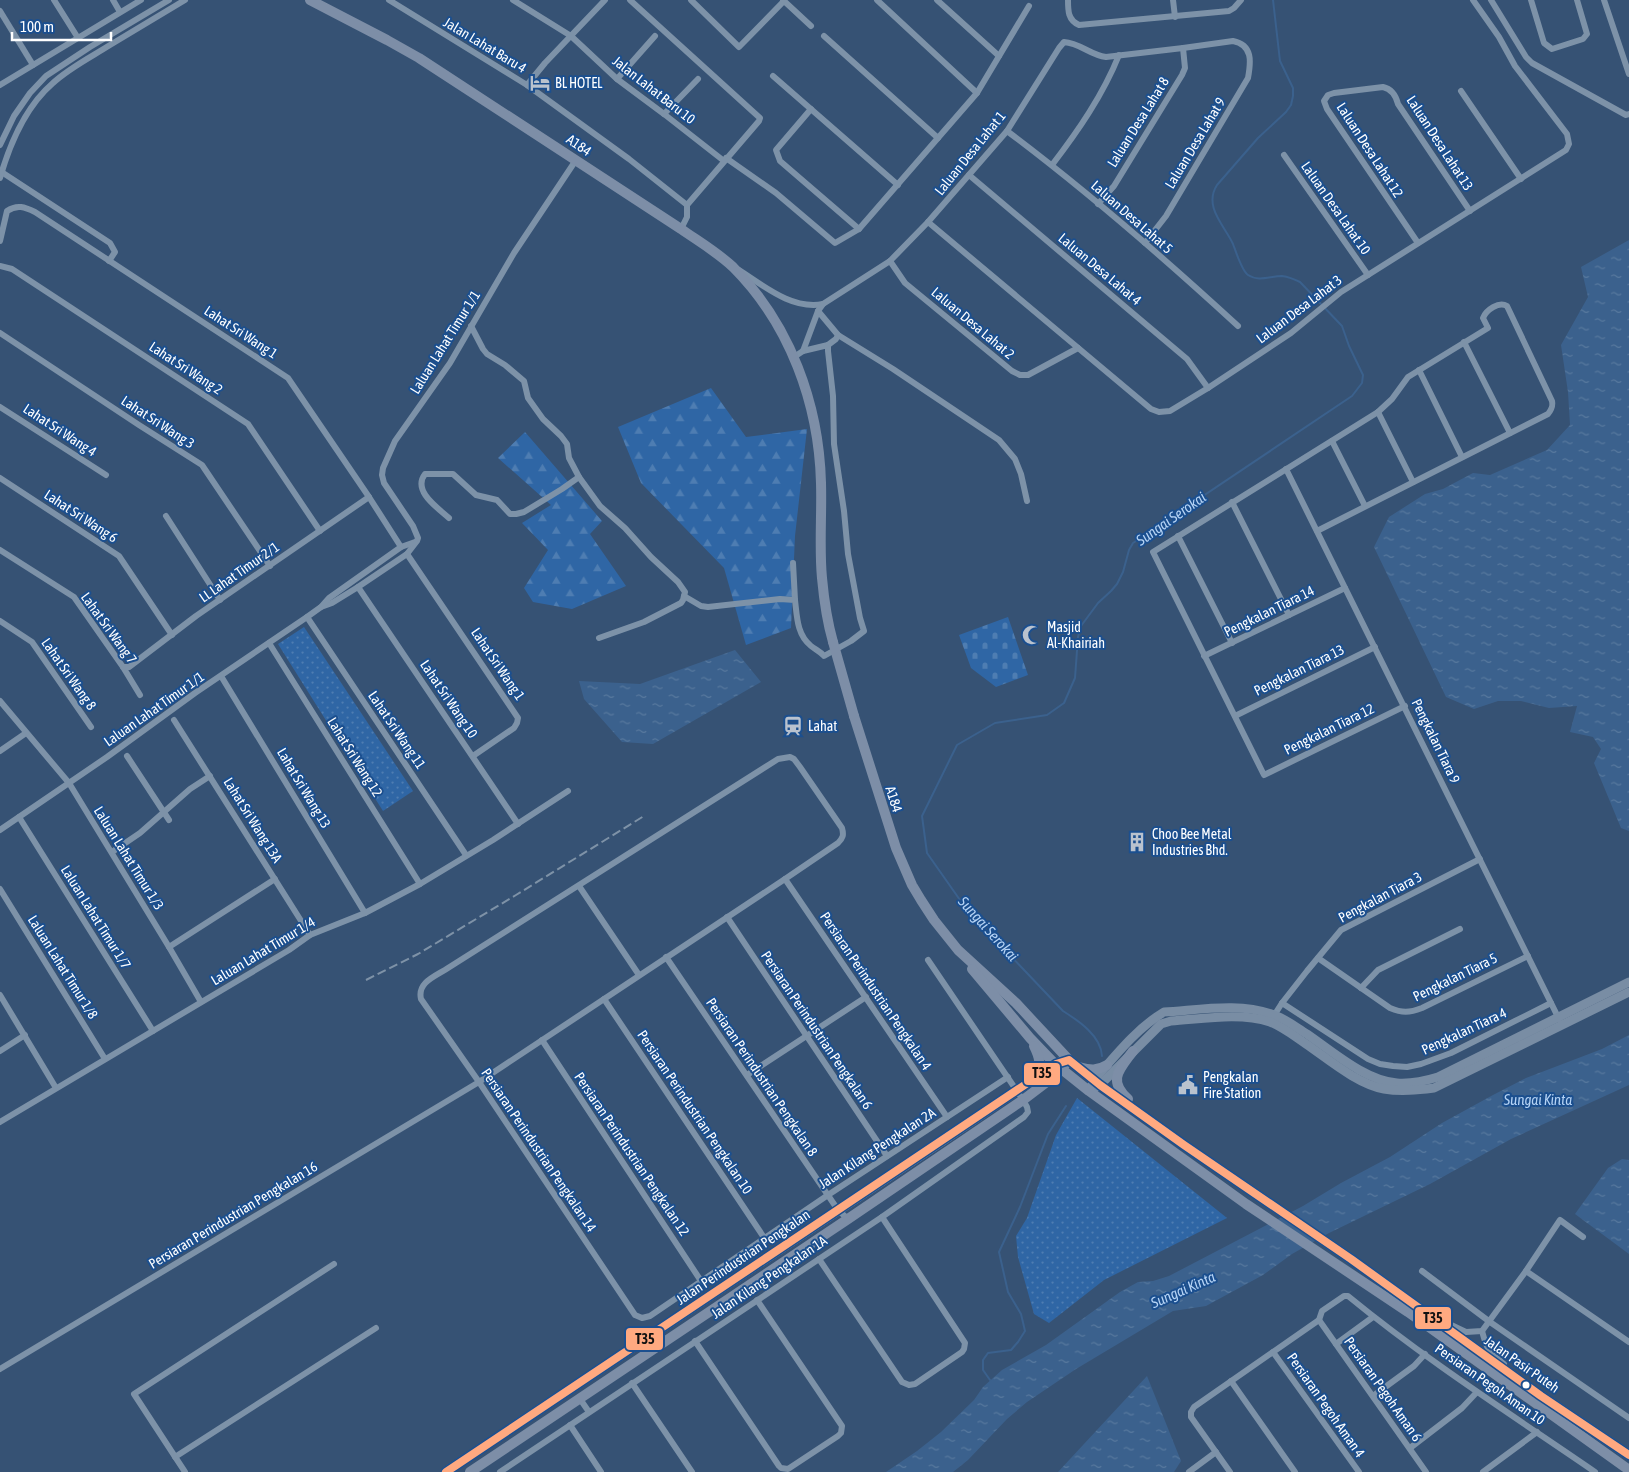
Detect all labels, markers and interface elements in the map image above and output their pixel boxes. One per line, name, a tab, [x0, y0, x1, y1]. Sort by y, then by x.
scale bar	[12, 10, 111, 42]
street label: Jalan Lahat Baru 4	[441, 14, 530, 76]
text: 100 m	[20, 18, 54, 35]
street label: Jalan Lahat Baru 10	[610, 53, 699, 127]
hotel icon: BL HOTEL	[529, 72, 551, 94]
street label: Laluan Desa Lahat 8	[1104, 74, 1172, 170]
place label: BL HOTEL	[555, 75, 603, 91]
street label: Laluan Desa Lahat 13	[1403, 93, 1477, 193]
street label: Laluan Desa Lahat 9	[1162, 95, 1228, 191]
street label: Laluan Desa Lahat 12	[1333, 100, 1407, 200]
street label: Laluan Desa Lahat 1	[931, 108, 1009, 198]
street label: A184	[563, 131, 595, 159]
street label: Laluan Desa Lahat 10	[1298, 159, 1374, 258]
street label: Laluan Desa Lahat 5	[1088, 177, 1176, 257]
street label: Laluan Desa Lahat 4	[1055, 230, 1145, 308]
street label: Laluan Desa Lahat 3	[1253, 272, 1345, 346]
street label: Laluan Desa Lahat 2	[928, 284, 1018, 362]
street label: Laluan Lahat Timur 1/1	[407, 287, 483, 397]
street label: Lahat Sri Wang 1	[201, 302, 281, 362]
street label: Lahat Sri Wang 2	[146, 338, 226, 398]
street label: Lahat Sri Wang 3	[118, 392, 198, 452]
street label: Lahat Sri Wang 4	[20, 400, 100, 460]
street label: Lahat Sri Wang 6	[41, 486, 121, 546]
water label: Sungai Serokai	[1132, 488, 1209, 549]
street label: LL Lahat Timur 2/1	[196, 539, 282, 605]
street label: Pengkalan Tiara 14	[1221, 582, 1317, 640]
street label: Lahat Sri Wang 7	[78, 589, 140, 667]
place label: Masjid Al-Khairiah	[1047, 619, 1105, 651]
mosque icon: Masjid Al-Khairiah	[1021, 624, 1043, 646]
street label: Lahat Sri Wang 1	[468, 625, 528, 703]
street label: Lahat Sri Wang 8	[38, 635, 100, 713]
street label: Pengkalan Tiara 13	[1251, 641, 1347, 699]
street label: Lahat Sri Wang 10	[417, 657, 481, 741]
street label: Laluan Lahat Timur 1/1	[101, 668, 207, 750]
street label: Lahat Sri Wang 11	[365, 688, 429, 772]
street label: Pengkalan Tiara 9	[1409, 696, 1463, 786]
street label: Pengkalan Tiara 12	[1281, 700, 1377, 758]
street label: Lahat Sri Wang 12	[324, 714, 386, 800]
station icon: Lahat	[782, 715, 804, 737]
place label: Lahat	[808, 718, 837, 734]
street label: Lahat Sri Wang 13	[274, 745, 334, 831]
street label: Lahat Sri Wang 13A	[220, 774, 286, 866]
street label: A184	[882, 784, 906, 815]
street label: Laluan Lahat Timur 1/3	[91, 803, 167, 913]
place label: Choo Bee Metal Industries Bhd.	[1152, 826, 1232, 858]
building icon: Choo Bee Metal Industries Bhd.	[1126, 831, 1148, 853]
street label: Laluan Lahat Timur 1/7	[58, 862, 134, 972]
street label: Pengkalan Tiara 3	[1336, 868, 1424, 926]
water label: Sungai Serokai	[954, 892, 1022, 965]
street label: Persiaran Perindustrian Pengkalan 4	[817, 909, 935, 1073]
street label: Laluan Lahat Timur 1/8	[25, 912, 101, 1022]
street label: Laluan Lahat Timur 1/4	[208, 913, 318, 988]
street label: Persiaran Perindustrian Pengkalan 6	[758, 948, 876, 1112]
street label: Pengkalan Tiara 5	[1410, 950, 1500, 1004]
street label: Persiaran Perindustrian Pengkalan 8	[703, 995, 821, 1159]
street label: Pengkalan Tiara 4	[1419, 1004, 1509, 1058]
street label: Persiaran Perindustrian Pengkalan 10	[634, 1027, 756, 1197]
line badge: T35	[1023, 1062, 1061, 1086]
street label: Persiaran Perindustrian Pengkalan 14	[478, 1065, 600, 1235]
text: T35	[1032, 1065, 1052, 1081]
street label: Persiaran Perindustrian Pengkalan 12	[571, 1069, 693, 1239]
place label: Pengkalan Fire Station	[1203, 1069, 1261, 1101]
public building icon: Pengkalan Fire Station	[1177, 1074, 1199, 1096]
water label: Sungai Kinta	[1503, 1091, 1572, 1108]
street label: Jalan Kilang Pengkalan 2A	[816, 1104, 938, 1192]
street label: Persiaran Perindustrian Pengkalan 16	[146, 1158, 321, 1272]
street label: Jalan Perindustrian Pengkalan	[673, 1206, 813, 1308]
street label: Jalan Kilang Pengkalan 1A	[708, 1232, 830, 1322]
water label: Sungai Kinta	[1147, 1268, 1218, 1312]
line badge: T35	[1414, 1306, 1452, 1330]
text: T35	[1423, 1310, 1443, 1326]
line badge: T35	[625, 1327, 664, 1351]
text: T35	[635, 1331, 655, 1347]
street label: Jalan Pasir Puteh	[1481, 1332, 1563, 1396]
street label: Persiaran Pegoh Aman 6	[1341, 1334, 1425, 1445]
street label: Persiaran Pegoh Aman 10	[1432, 1340, 1548, 1428]
street label: Persiaran Pegoh Aman 4	[1284, 1350, 1368, 1461]
unlabelled marker	[1521, 1380, 1531, 1390]

